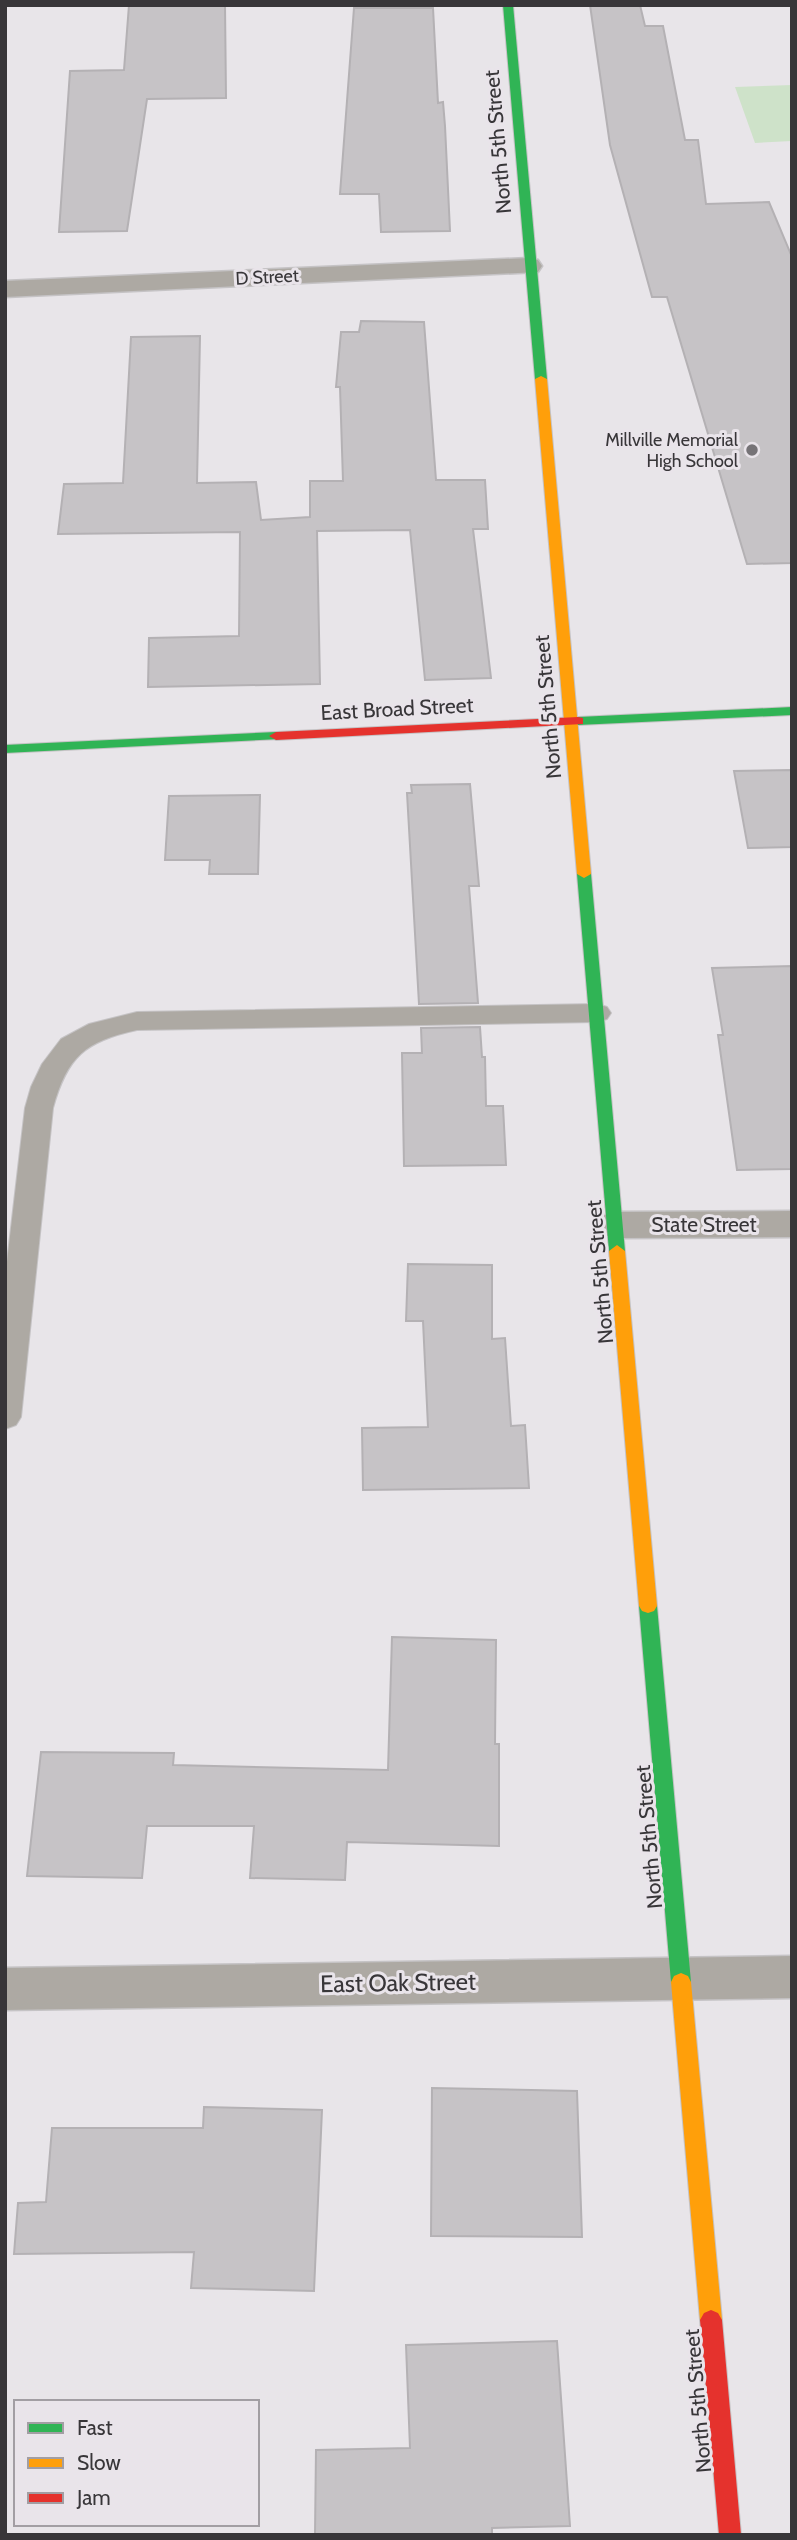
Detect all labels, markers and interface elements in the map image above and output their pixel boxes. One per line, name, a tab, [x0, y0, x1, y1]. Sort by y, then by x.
street label: North 5th Street	[479, 69, 516, 215]
street label: D Street	[235, 264, 299, 290]
place label: Millville Memorial High School	[605, 429, 739, 472]
marker: Millville Memorial High School	[744, 442, 760, 458]
street label: North 5th Street	[529, 634, 566, 780]
street label: East Broad Street	[320, 692, 474, 725]
street label: North 5th Street	[581, 1199, 618, 1345]
street label: State Street	[651, 1212, 757, 1237]
street label: North 5th Street	[630, 1764, 667, 1910]
street label: East Oak Street	[320, 1967, 476, 1998]
street label: North 5th Street	[679, 2328, 716, 2474]
legend	[14, 2400, 259, 2526]
text: Fast	[77, 2415, 113, 2440]
text: Slow	[77, 2450, 121, 2475]
text: Jam	[76, 2485, 111, 2510]

